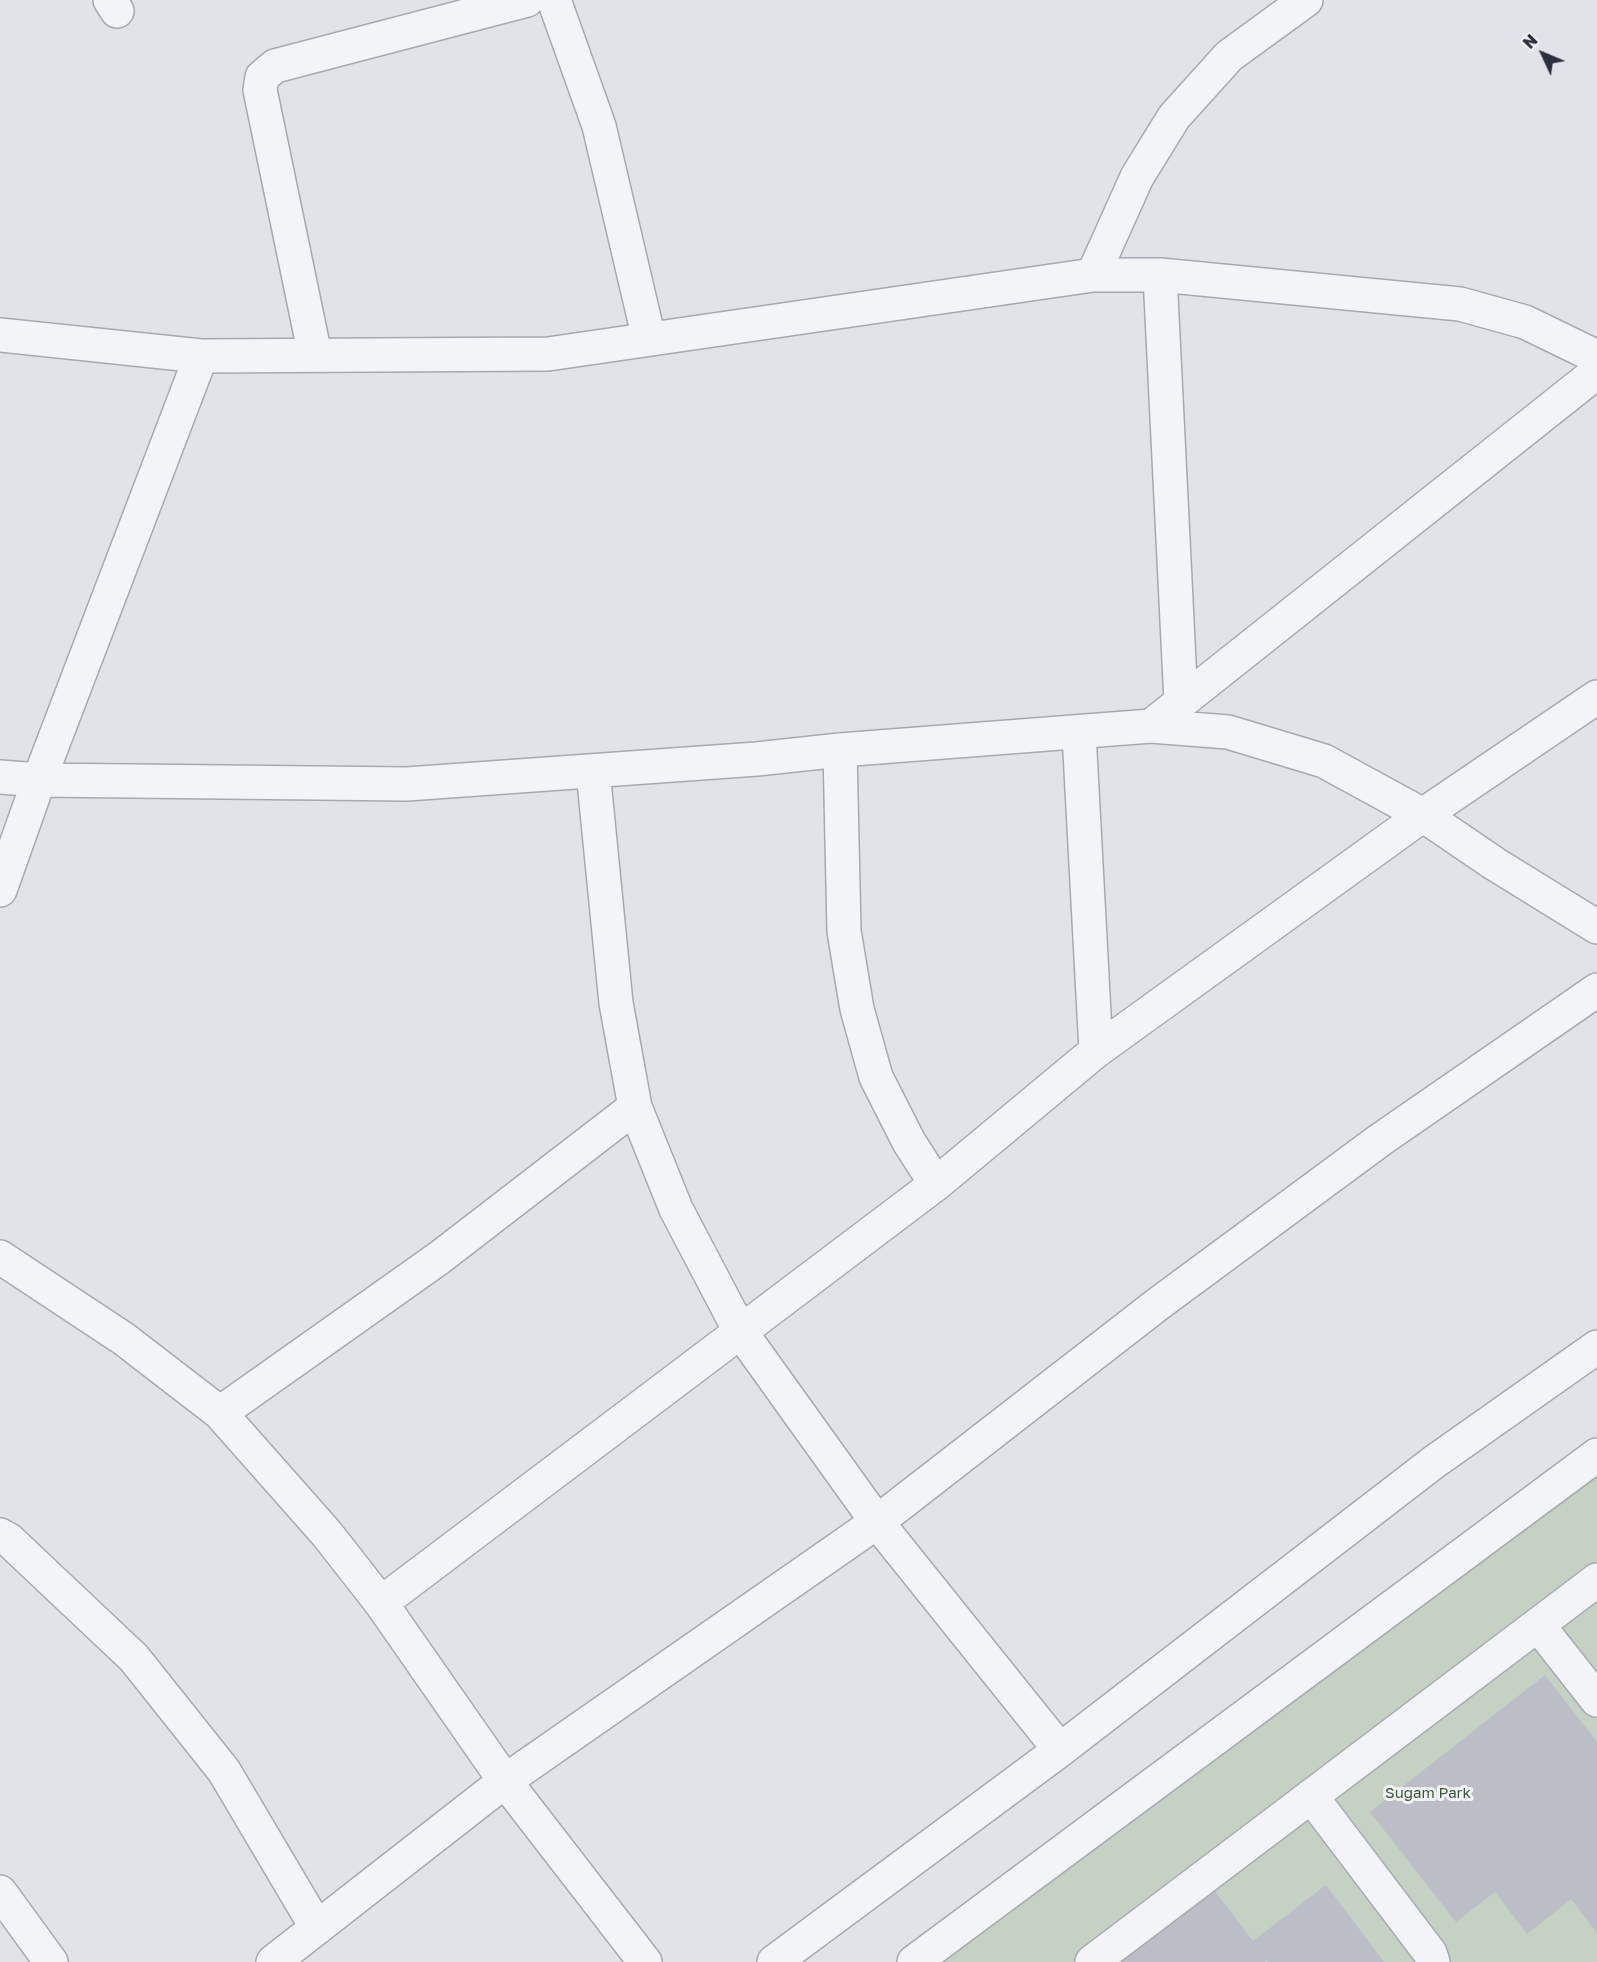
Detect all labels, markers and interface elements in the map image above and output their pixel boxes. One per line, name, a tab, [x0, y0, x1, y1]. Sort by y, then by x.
north arrow	[1513, 24, 1573, 84]
text: N	[1519, 30, 1541, 53]
park label: Sugam Park	[1385, 1784, 1471, 1802]

